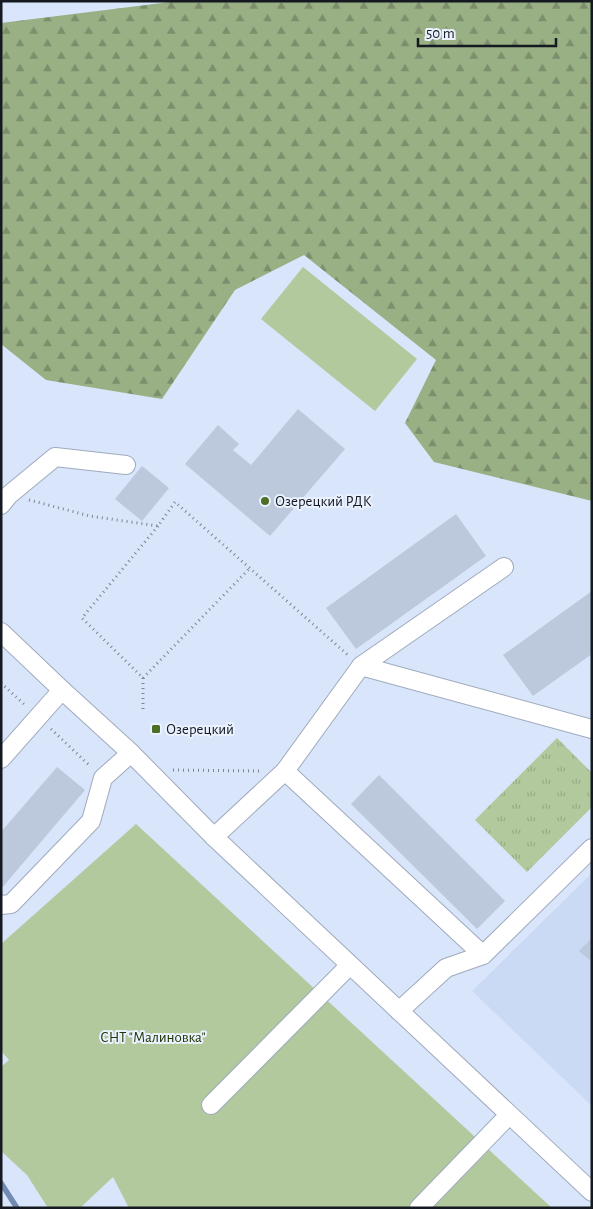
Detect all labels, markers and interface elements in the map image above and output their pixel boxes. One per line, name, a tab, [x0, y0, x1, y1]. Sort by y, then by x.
scale bar	[418, 15, 556, 47]
text: 50 m	[426, 26, 455, 41]
place label: Озерецкий РДК	[275, 494, 372, 509]
marker: Озерецкий РДК	[259, 495, 271, 507]
place label: Озерецкий	[166, 722, 234, 737]
marker: Озерецкий	[150, 723, 162, 735]
park label: СНТ "Малиновка"	[100, 1030, 206, 1045]

